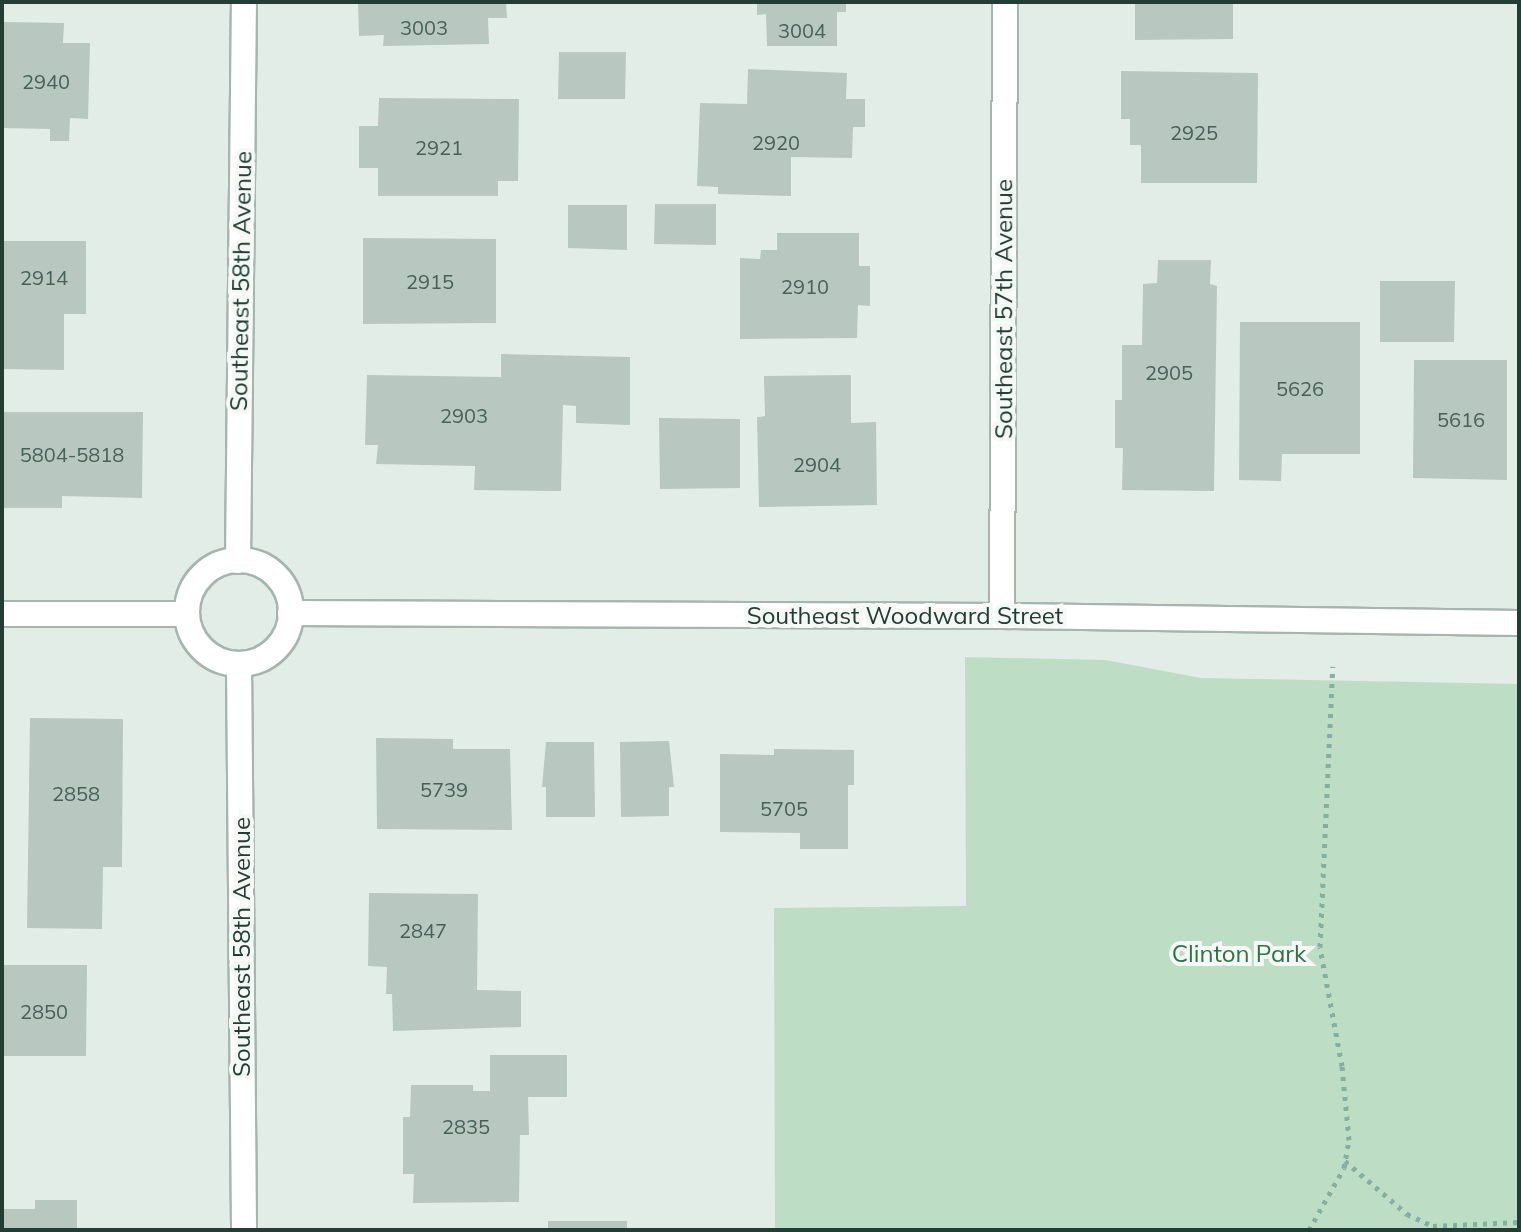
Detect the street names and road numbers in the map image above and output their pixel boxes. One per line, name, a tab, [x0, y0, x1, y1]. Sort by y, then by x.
street label: Southeast 58th Avenue	[224, 151, 258, 411]
street label: Southeast 57th Avenue	[990, 179, 1018, 439]
street label: Southeast Woodward Street	[747, 602, 1063, 630]
street label: Southeast 58th Avenue	[228, 817, 256, 1077]

